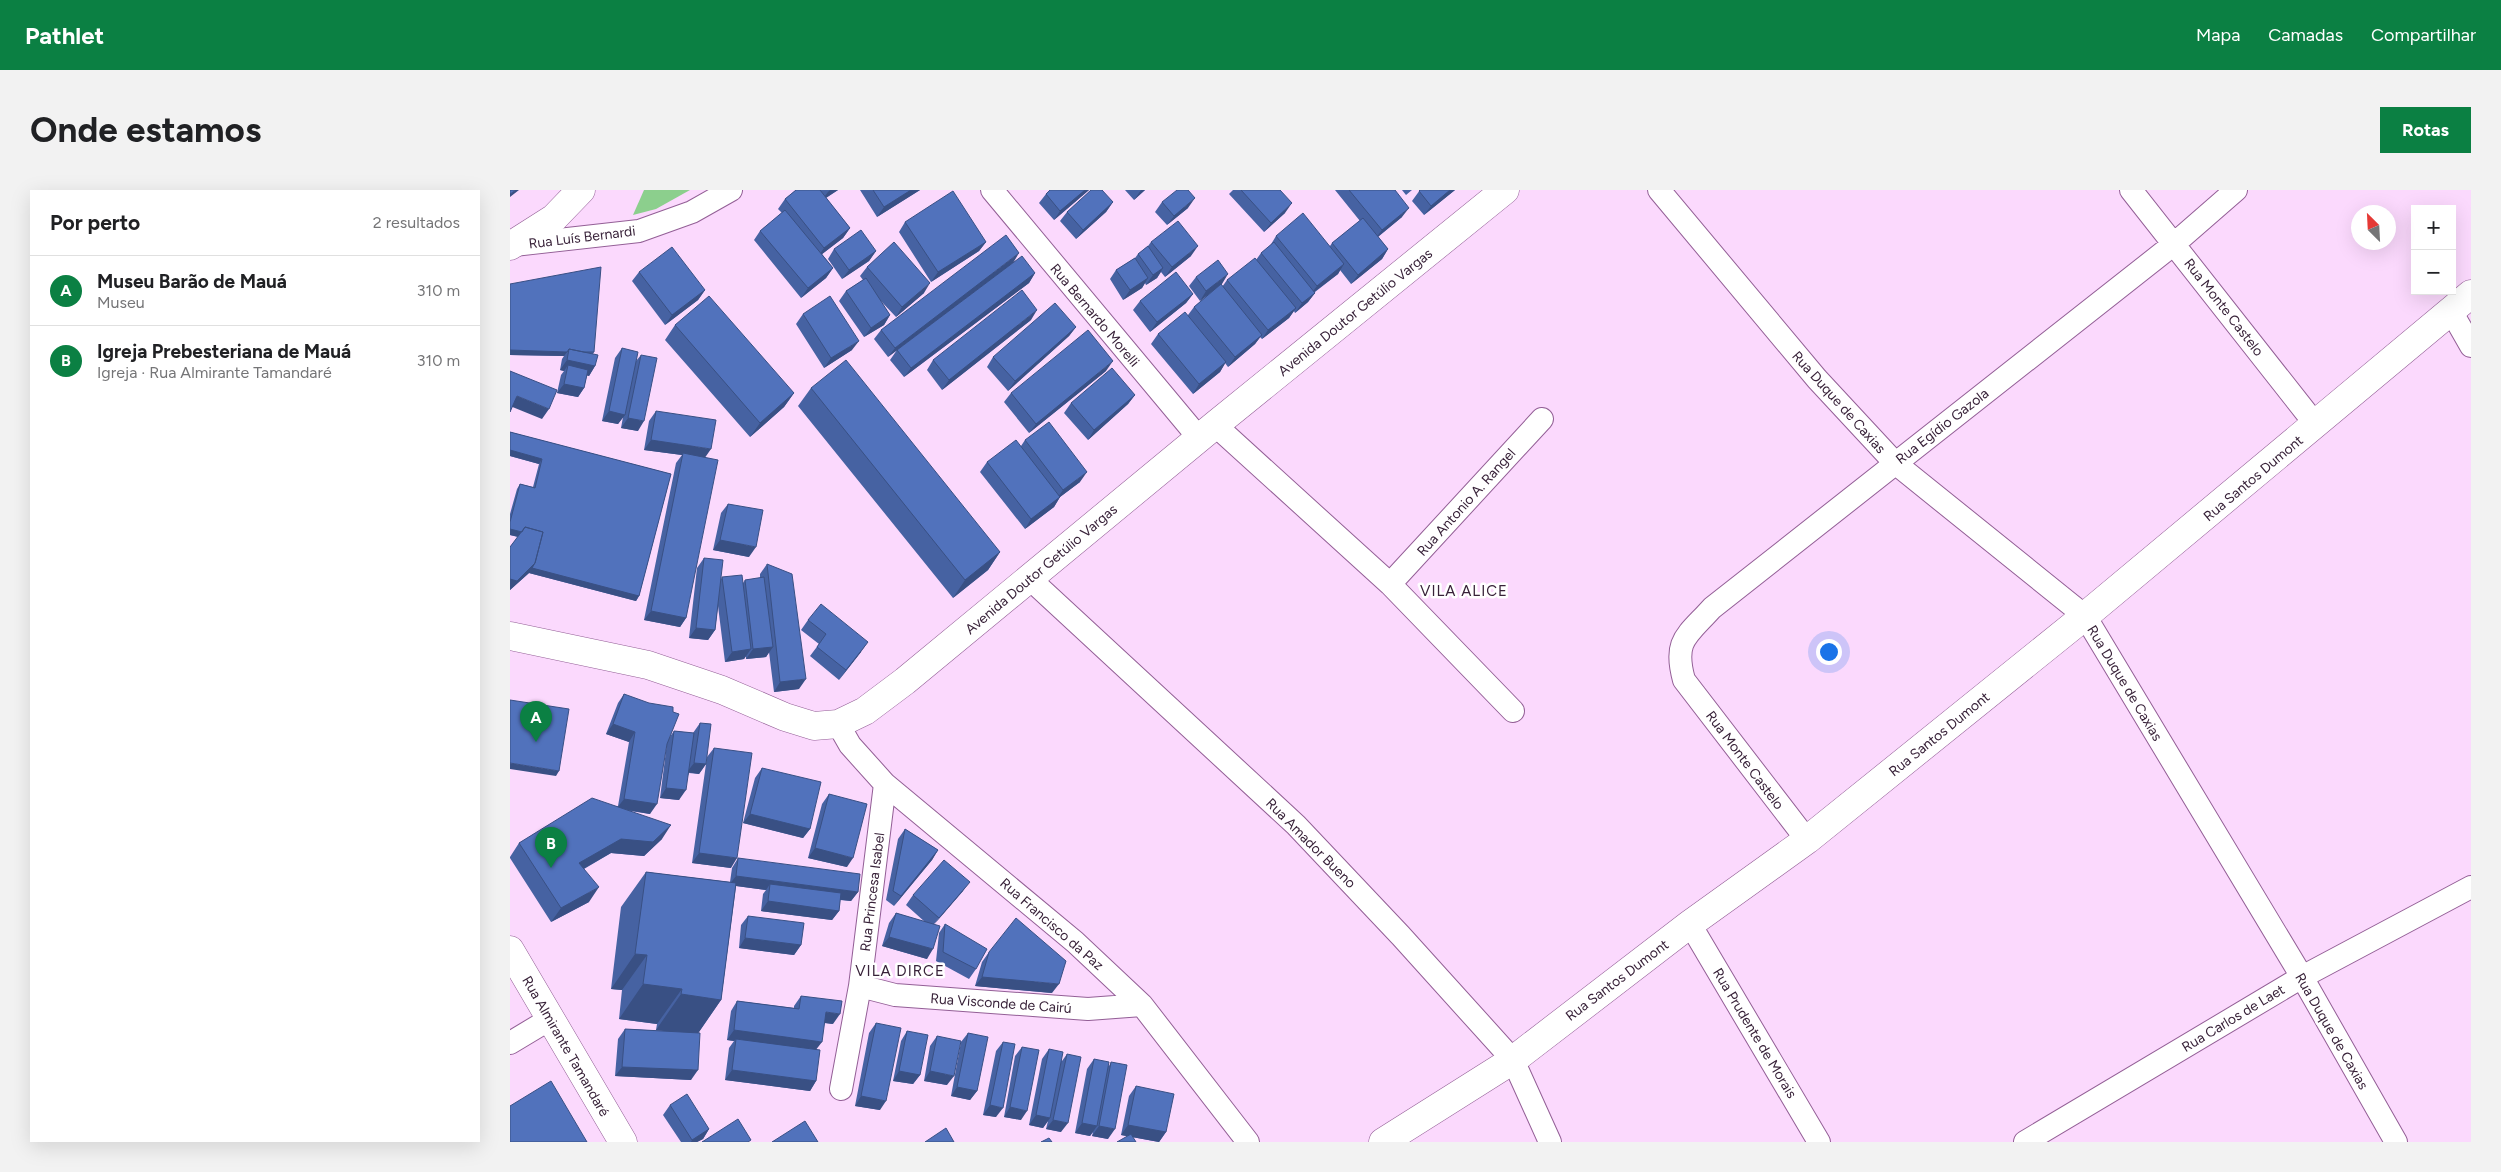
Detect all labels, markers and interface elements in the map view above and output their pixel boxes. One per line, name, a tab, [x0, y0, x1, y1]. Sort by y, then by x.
text: Pathlet	[25, 21, 104, 50]
text: Mapa	[2196, 24, 2240, 46]
text: Camadas	[2268, 24, 2343, 46]
text: Compartilhar	[2371, 24, 2476, 46]
button: Rotas	[2380, 107, 2471, 153]
text: Onde estamos	[30, 109, 261, 151]
north arrow	[2351, 205, 2396, 250]
map controls	[2411, 205, 2456, 295]
button: +	[2411, 205, 2456, 250]
text: Por perto	[50, 210, 140, 235]
text: 2 resultados	[373, 213, 460, 232]
street label: Rua Luís Bernardi	[528, 223, 636, 252]
street label: Avenida Doutor Getúlio Vargas	[1275, 245, 1436, 380]
button: −	[2411, 250, 2456, 295]
street label: Rua Monte Castelo	[2180, 255, 2267, 359]
street label: Rua Bernardo Morelli	[1047, 260, 1143, 370]
text: Museu Barão de Mauá	[97, 270, 287, 293]
text: A	[60, 281, 72, 300]
text: 310 m	[417, 281, 460, 300]
text: Museu	[97, 293, 145, 312]
text: Igreja Prebesteriana de Mauá	[97, 340, 351, 363]
street label: Rua Duque de Caxias	[1788, 348, 1889, 457]
text: B	[61, 351, 71, 370]
text: 310 m	[417, 351, 460, 370]
text: Igreja · Rua Almirante Tamandaré	[97, 363, 332, 382]
street label: Rua Egídio Gazola	[1893, 385, 1992, 468]
street label: Rua Santos Dumont	[2200, 432, 2307, 525]
street label: Rua Antonio A. Rangel	[1414, 445, 1519, 560]
street label: Avenida Doutor Getúlio Vargas	[962, 501, 1121, 638]
district label: VILA ALICE	[1420, 582, 1508, 600]
street label: Rua Duque de Caxias	[2083, 622, 2166, 744]
your location	[1816, 639, 1842, 665]
street label: Rua Santos Dumont	[1886, 689, 1993, 780]
pin: A	[520, 701, 552, 742]
street label: Rua Monte Castelo	[1702, 708, 1787, 813]
street label: Rua Amador Bueno	[1262, 795, 1359, 892]
pin: B	[535, 827, 567, 868]
street label: Rua Princesa Isabel	[857, 832, 888, 953]
street label: Rua Francisco da Paz	[996, 875, 1107, 974]
street label: Rua Santos Dumont	[1562, 936, 1672, 1025]
district label: VILA DIRCE	[855, 962, 945, 980]
street label: Rua Prudente de Morais	[1709, 965, 1800, 1101]
street label: Rua Duque de Caxias	[2291, 970, 2372, 1093]
street label: Rua Almirante Tamandaré	[518, 973, 613, 1120]
street label: Rua Carlos de Laet	[2179, 981, 2288, 1056]
street label: Rua Visconde de Cairú	[930, 990, 1072, 1017]

